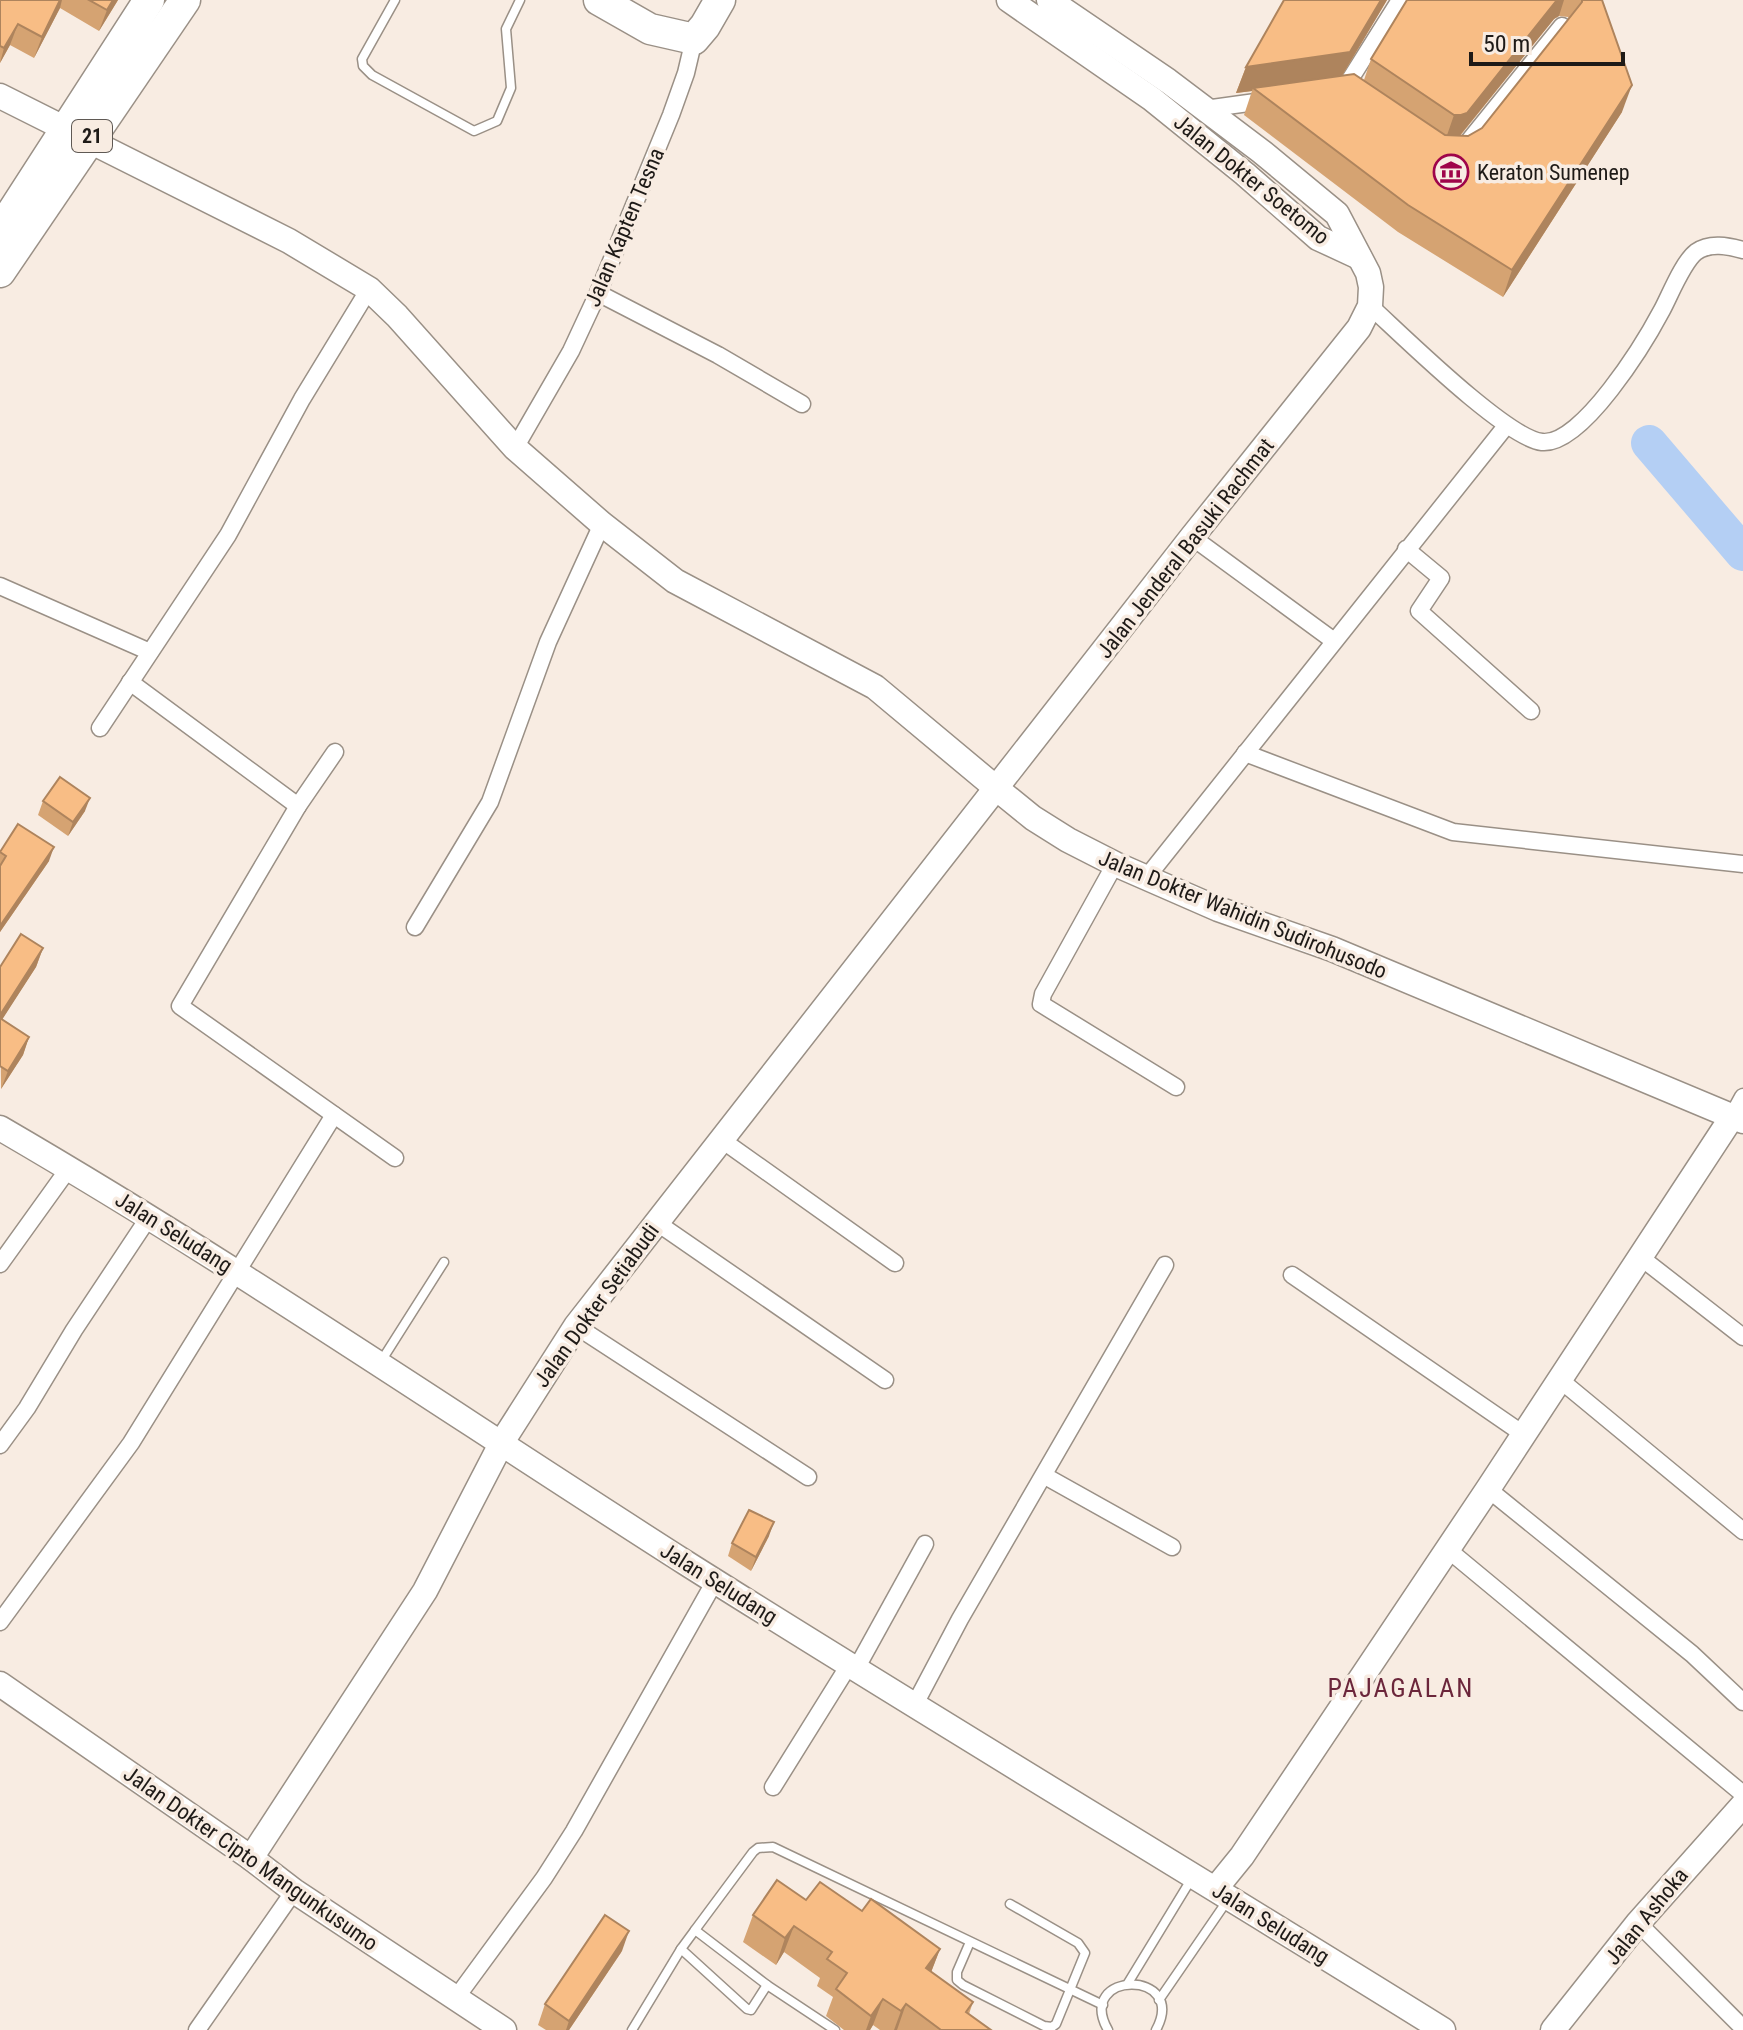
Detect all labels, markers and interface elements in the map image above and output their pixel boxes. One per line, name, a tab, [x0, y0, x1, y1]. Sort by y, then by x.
scale bar	[1471, 16, 1623, 66]
text: 50 m	[1483, 30, 1530, 58]
street label: Jalan Dokter Soetomo	[1169, 109, 1334, 250]
road number: 21	[72, 120, 112, 152]
street label: Jalan Kapten Tesna	[580, 144, 669, 310]
museum icon: Keraton Sumenep	[1432, 153, 1470, 191]
place label: Keraton Sumenep	[1477, 160, 1630, 185]
street label: Jalan Jenderal Basuki Rachmat	[1092, 433, 1279, 663]
street label: Jalan Dokter Wahidin Sudirohusodo	[1095, 845, 1391, 984]
street label: Jalan Seludang	[111, 1187, 237, 1278]
street label: Jalan Dokter Setiabudi	[529, 1219, 664, 1392]
street label: Jalan Seludang	[656, 1538, 782, 1629]
district label: PAJAGALAN	[1328, 1673, 1474, 1703]
street label: Jalan Dokter Cipto Mangunkusumo	[119, 1761, 382, 1956]
street label: Jalan Ashoka	[1600, 1863, 1693, 1970]
street label: Jalan Seludang	[1208, 1878, 1334, 1969]

